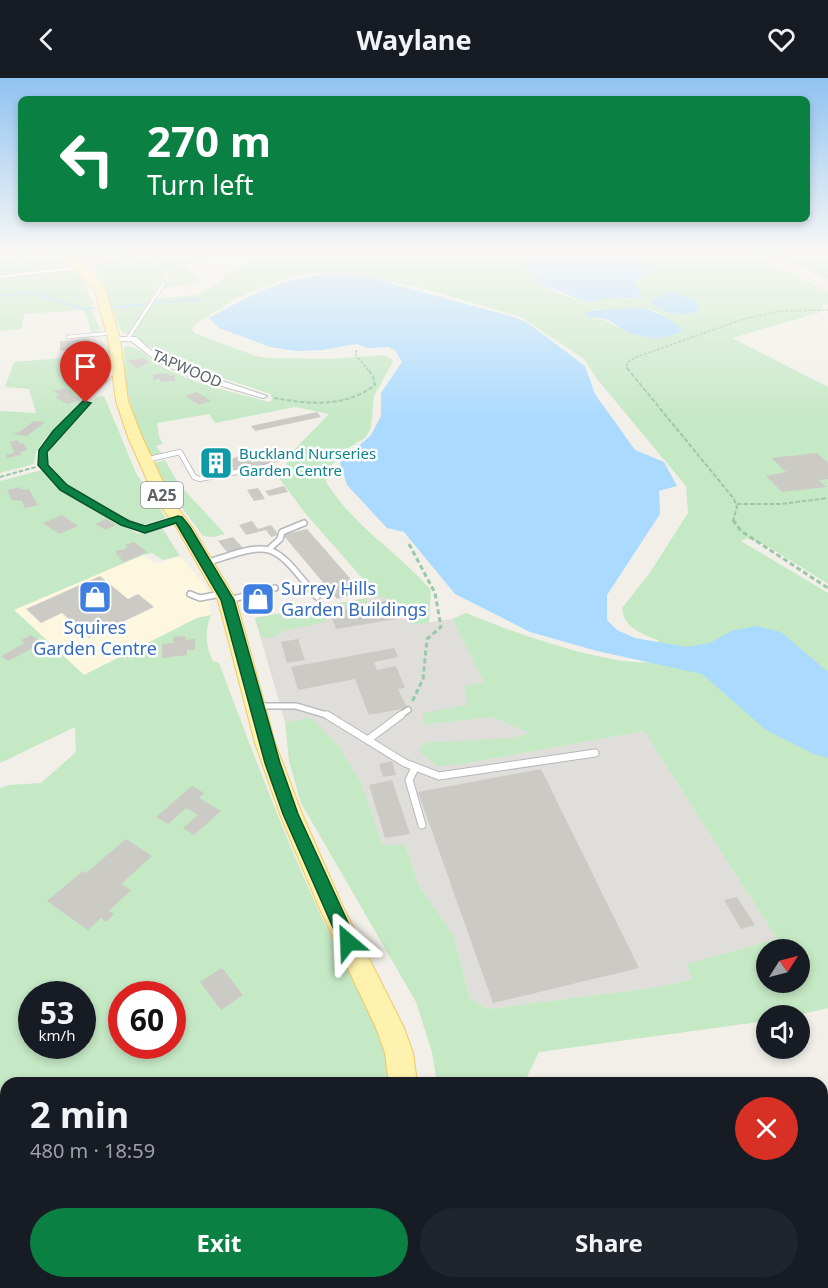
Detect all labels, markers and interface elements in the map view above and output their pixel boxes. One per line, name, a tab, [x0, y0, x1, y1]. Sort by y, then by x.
text: Waylane	[356, 21, 472, 58]
icon: back	[30, 23, 63, 56]
icon: heart	[765, 23, 798, 56]
text: 270 m	[147, 112, 271, 169]
icon: left	[48, 120, 126, 198]
text: Turn left	[147, 166, 253, 203]
pin	[60, 341, 111, 403]
street label: TAPWOOD	[149, 344, 225, 392]
icon: arrive	[69, 350, 102, 383]
place label: Buckland Nurseries Garden Centre	[239, 443, 376, 480]
building icon: Buckland Nurseries Garden Centre	[198, 445, 234, 481]
road number: A25	[141, 482, 183, 508]
place label: Surrey Hills Garden Buildings	[281, 576, 427, 621]
shop icon: Squires Garden Centre	[77, 579, 113, 615]
shop icon: Surrey Hills Garden Buildings	[240, 581, 276, 617]
place label: Squires Garden Centre	[33, 615, 157, 660]
position arrow	[316, 910, 380, 974]
north arrow	[756, 939, 810, 993]
map controls	[756, 939, 810, 1059]
speed limit sign: 60	[108, 981, 186, 1059]
text: 53	[40, 992, 74, 1033]
button: sound	[756, 1005, 810, 1059]
text: km/h	[39, 1025, 75, 1045]
text: 2 min	[30, 1090, 129, 1139]
button: close	[735, 1097, 798, 1160]
text: 480 m · 18:59	[30, 1137, 155, 1164]
button: Exit	[30, 1208, 408, 1277]
button: Share	[420, 1208, 798, 1277]

